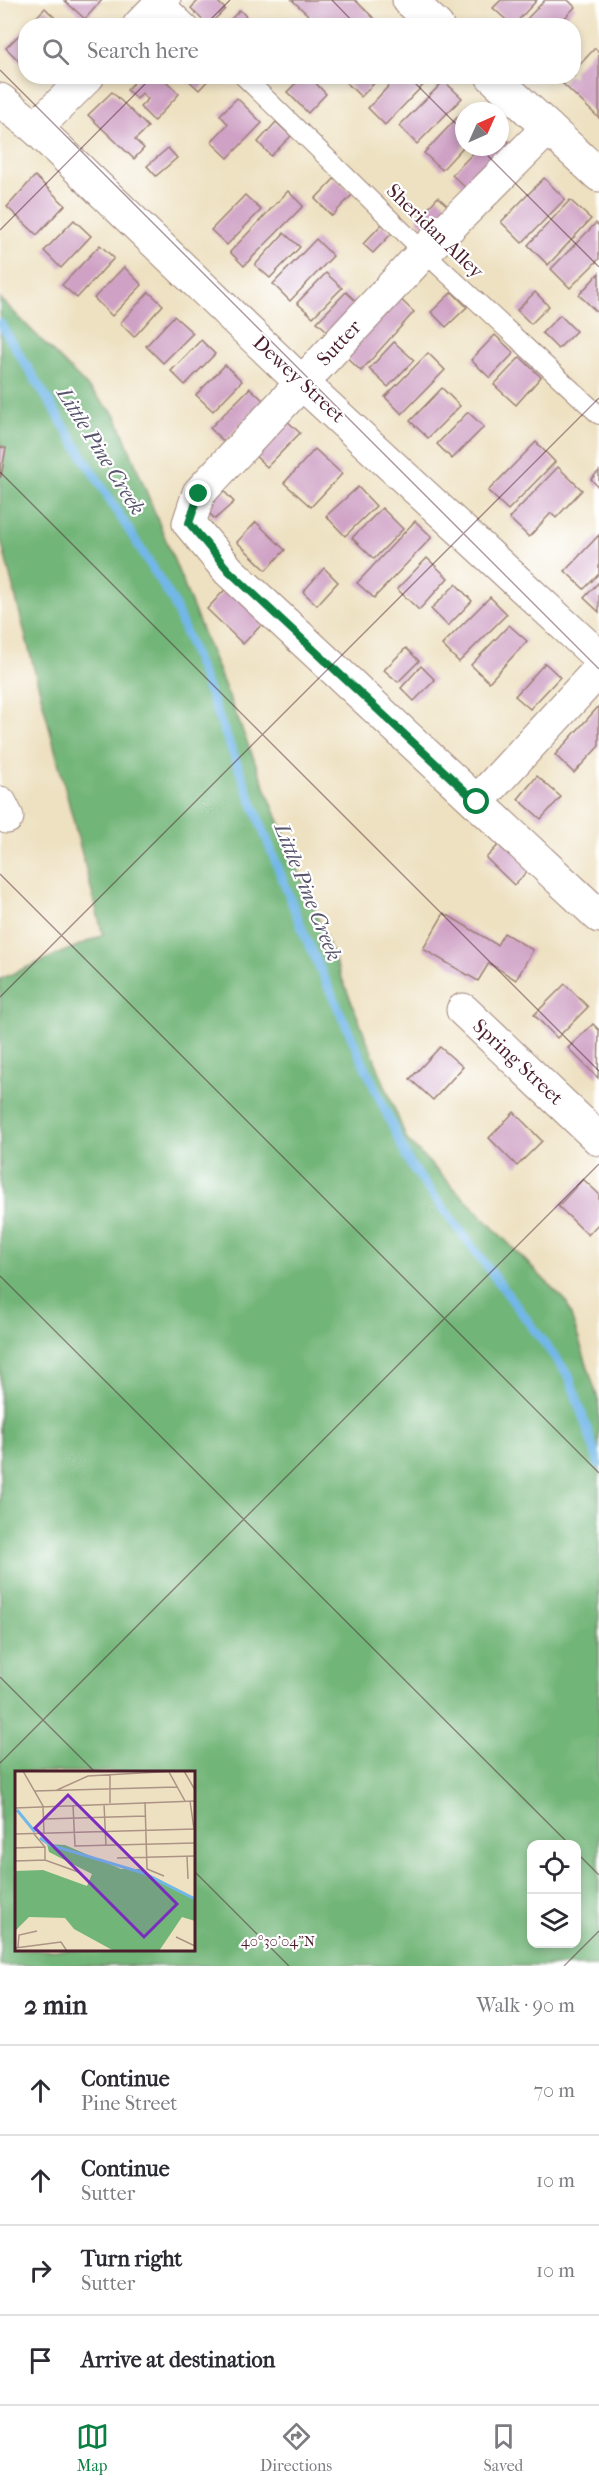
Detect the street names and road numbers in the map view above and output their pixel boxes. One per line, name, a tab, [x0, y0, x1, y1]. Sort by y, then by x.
street label: Sheridan Alley	[382, 179, 489, 284]
street label: Sutter	[312, 315, 366, 371]
street label: Dewey Street	[248, 331, 350, 427]
street label: Spring Street	[468, 1014, 568, 1110]

